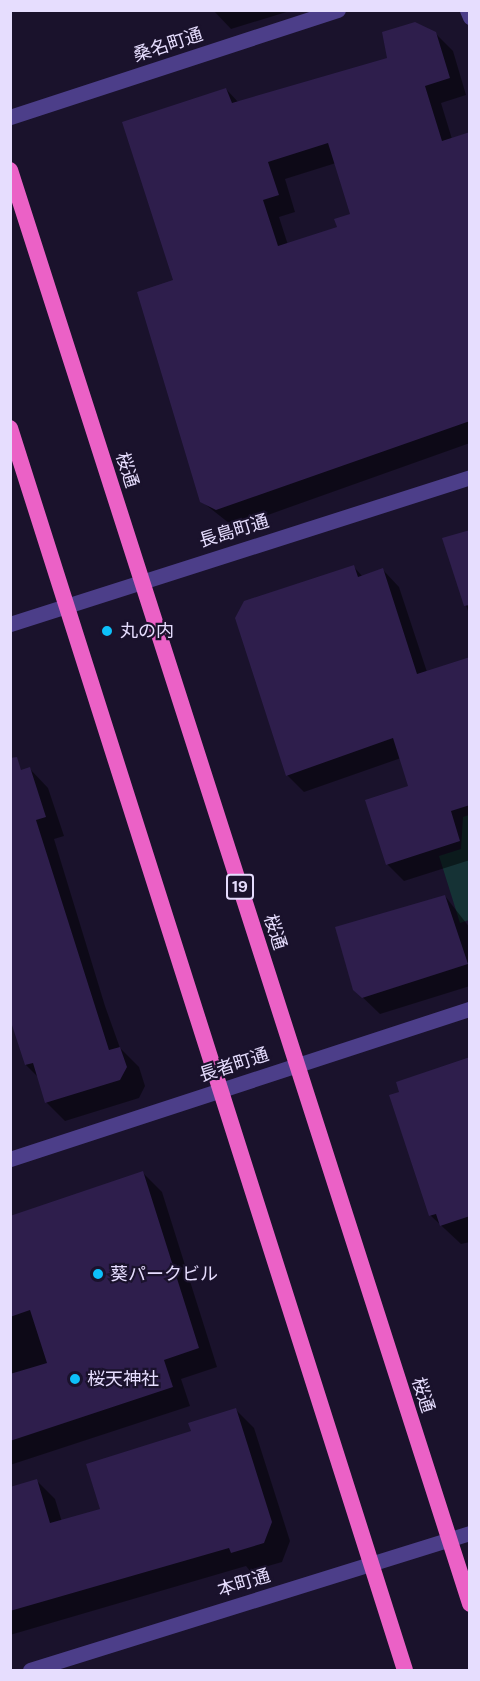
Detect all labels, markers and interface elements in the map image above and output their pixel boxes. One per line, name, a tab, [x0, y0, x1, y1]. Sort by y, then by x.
street label: 桑名町通	[130, 24, 206, 66]
street label: 桜通	[111, 450, 143, 490]
street label: 長島町通	[196, 510, 272, 552]
place label: 丸の内	[120, 620, 174, 642]
marker: 丸の内	[98, 622, 116, 640]
road number: 19	[225, 874, 255, 900]
street label: 桜通	[259, 912, 291, 952]
street label: 長者町通	[196, 1044, 272, 1086]
place label: 葵パークビル	[110, 1263, 218, 1285]
marker: 葵パークビル	[91, 1267, 105, 1281]
place label: 桜天神社	[87, 1368, 159, 1390]
marker: 桜天神社	[68, 1372, 82, 1386]
street label: 桜通	[407, 1375, 439, 1415]
street label: 本町通	[215, 1565, 273, 1601]

